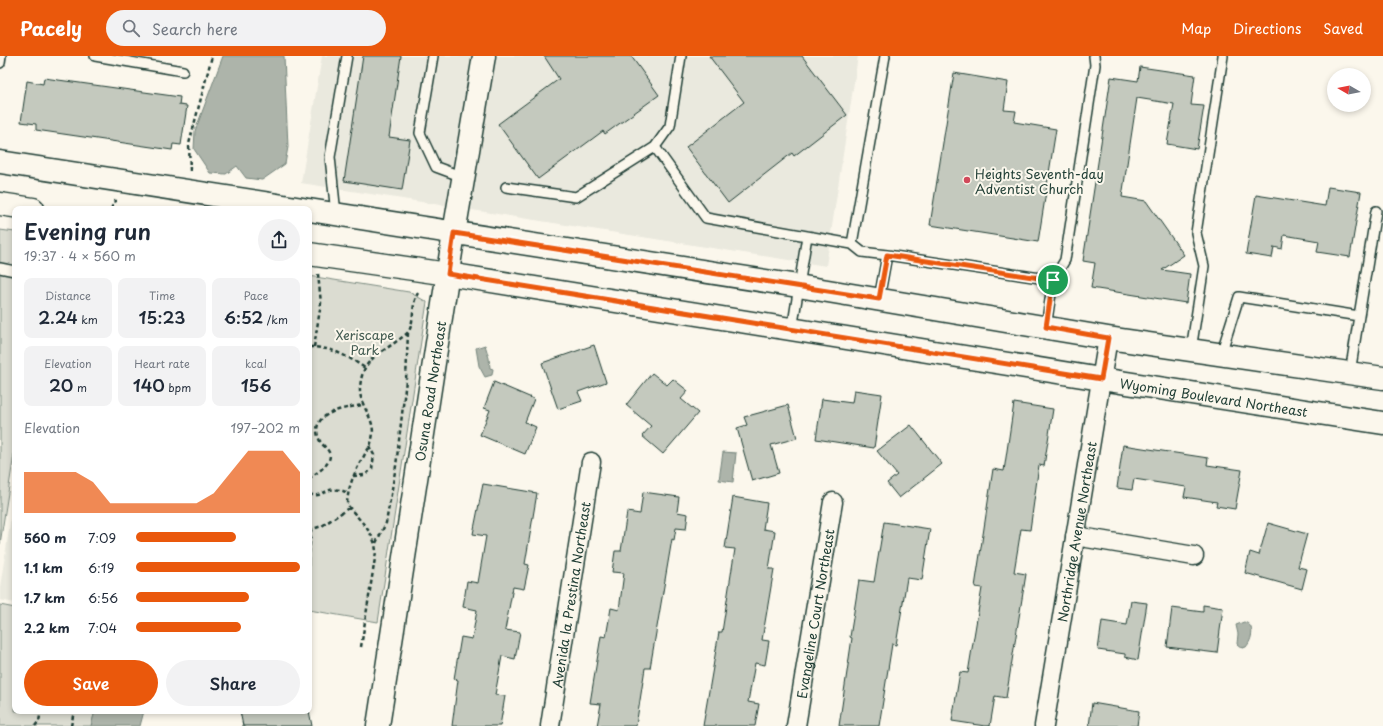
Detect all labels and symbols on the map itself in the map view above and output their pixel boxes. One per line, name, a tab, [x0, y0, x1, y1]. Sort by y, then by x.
north arrow	[1327, 68, 1371, 112]
place label: Heights Seventh-day Adventist Church	[975, 164, 1104, 198]
marker: Heights Seventh-day Adventist Church	[962, 175, 972, 185]
pin	[1036, 263, 1070, 297]
street label: Osuna Road Northeast	[409, 319, 450, 463]
park label: Xeriscape Park	[336, 325, 394, 359]
street label: Wyoming Boulevard Northeast	[1119, 373, 1309, 421]
street label: Northridge Avenue Northeast	[1052, 440, 1100, 623]
street label: Avenida la Prestina Northeast	[547, 500, 594, 689]
street label: Evangeline Court Northeast	[791, 527, 838, 700]

